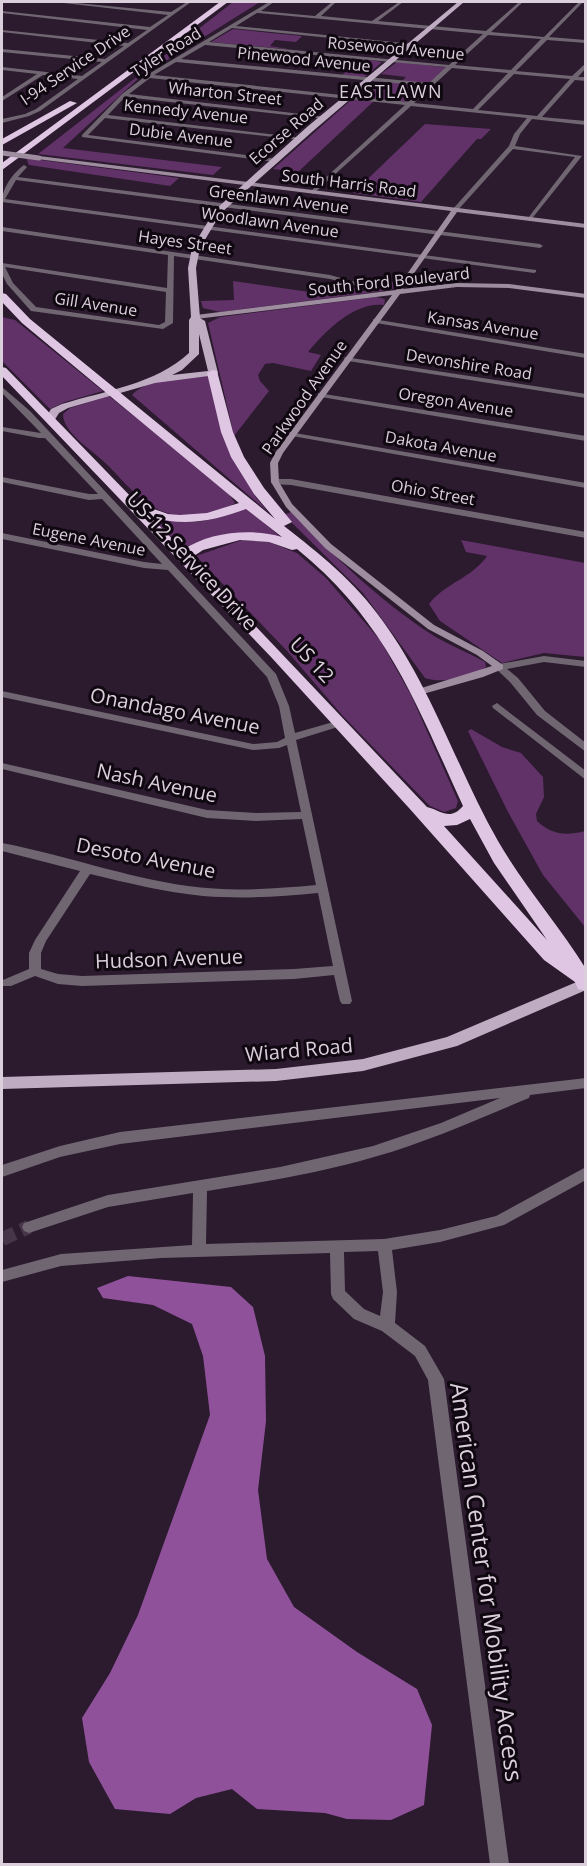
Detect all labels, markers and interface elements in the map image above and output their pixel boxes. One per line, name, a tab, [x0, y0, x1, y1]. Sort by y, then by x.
street label: I-94 Service Drive	[16, 20, 134, 110]
street label: Tyler Road	[127, 22, 205, 82]
street label: Rosewood Avenue	[327, 31, 465, 65]
street label: Pinewood Avenue	[236, 41, 372, 77]
street label: Wharton Street	[167, 76, 283, 110]
district label: EASTLAWN	[339, 79, 443, 103]
street label: Ecorse Road	[244, 93, 328, 169]
street label: Kennedy Avenue	[123, 94, 249, 128]
street label: Dubie Avenue	[128, 118, 234, 152]
street label: South Harris Road	[280, 164, 418, 202]
street label: Greenlawn Avenue	[208, 179, 350, 219]
street label: Woodlawn Avenue	[200, 201, 340, 243]
street label: Hayes Street	[137, 225, 233, 259]
street label: South Ford Boulevard	[307, 262, 471, 300]
street label: Gill Avenue	[53, 287, 139, 321]
street label: Kansas Avenue	[426, 305, 540, 345]
street label: Parkwood Avenue	[256, 335, 352, 459]
street label: Devonshire Road	[404, 343, 534, 385]
street label: Oregon Avenue	[397, 382, 515, 422]
street label: Dakota Avenue	[383, 425, 499, 467]
street label: Ohio Street	[389, 474, 477, 510]
street label: US-12 Service Drive	[121, 485, 264, 636]
street label: Eugene Avenue	[30, 517, 148, 561]
street label: US 12	[284, 631, 341, 688]
street label: Onandago Avenue	[88, 681, 262, 740]
street label: Nash Avenue	[94, 757, 220, 808]
street label: Desoto Avenue	[74, 831, 218, 884]
street label: Hudson Avenue	[95, 942, 243, 975]
street label: Wiard Road	[244, 1031, 354, 1068]
street label: American Center for Mobility Access	[443, 1380, 532, 1783]

